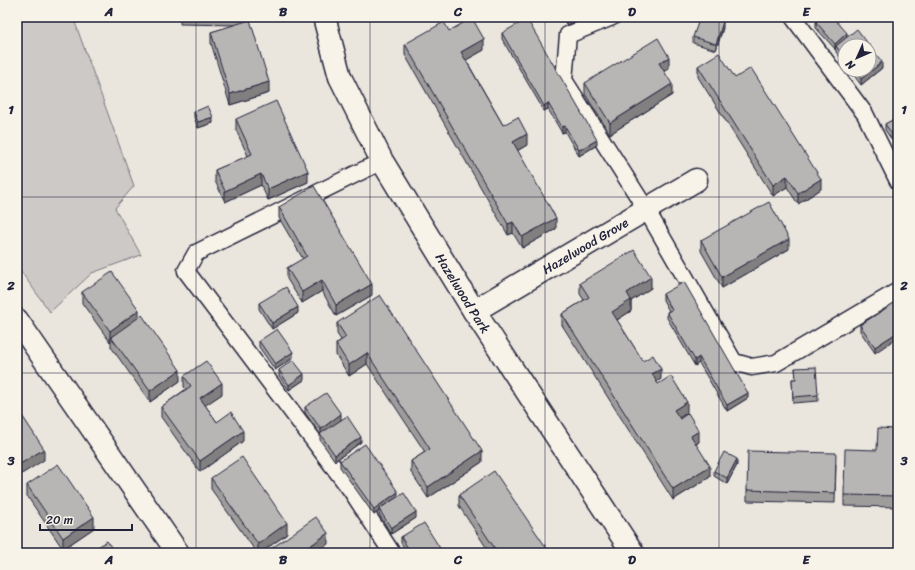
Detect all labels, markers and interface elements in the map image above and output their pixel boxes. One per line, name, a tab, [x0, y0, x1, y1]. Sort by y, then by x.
text: A	[104, 0, 113, 23]
text: B	[279, 0, 288, 23]
text: C	[453, 0, 463, 23]
text: D	[628, 0, 636, 23]
text: E	[802, 0, 811, 23]
north arrow	[837, 38, 877, 78]
text: N	[841, 55, 860, 75]
text: 1	[8, 98, 14, 121]
text: 1	[901, 98, 907, 121]
street label: Hazelwood Grove	[537, 211, 633, 280]
street label: Hazelwood Park	[429, 248, 497, 338]
text: 2	[6, 274, 15, 297]
text: 2	[899, 274, 908, 297]
text: 3	[6, 449, 15, 472]
text: 3	[899, 449, 908, 472]
scale bar	[40, 506, 132, 532]
text: 20 m	[46, 509, 73, 531]
text: A	[104, 548, 113, 570]
text: B	[279, 548, 288, 570]
text: C	[453, 548, 463, 570]
text: D	[628, 548, 636, 570]
text: E	[802, 548, 811, 570]

